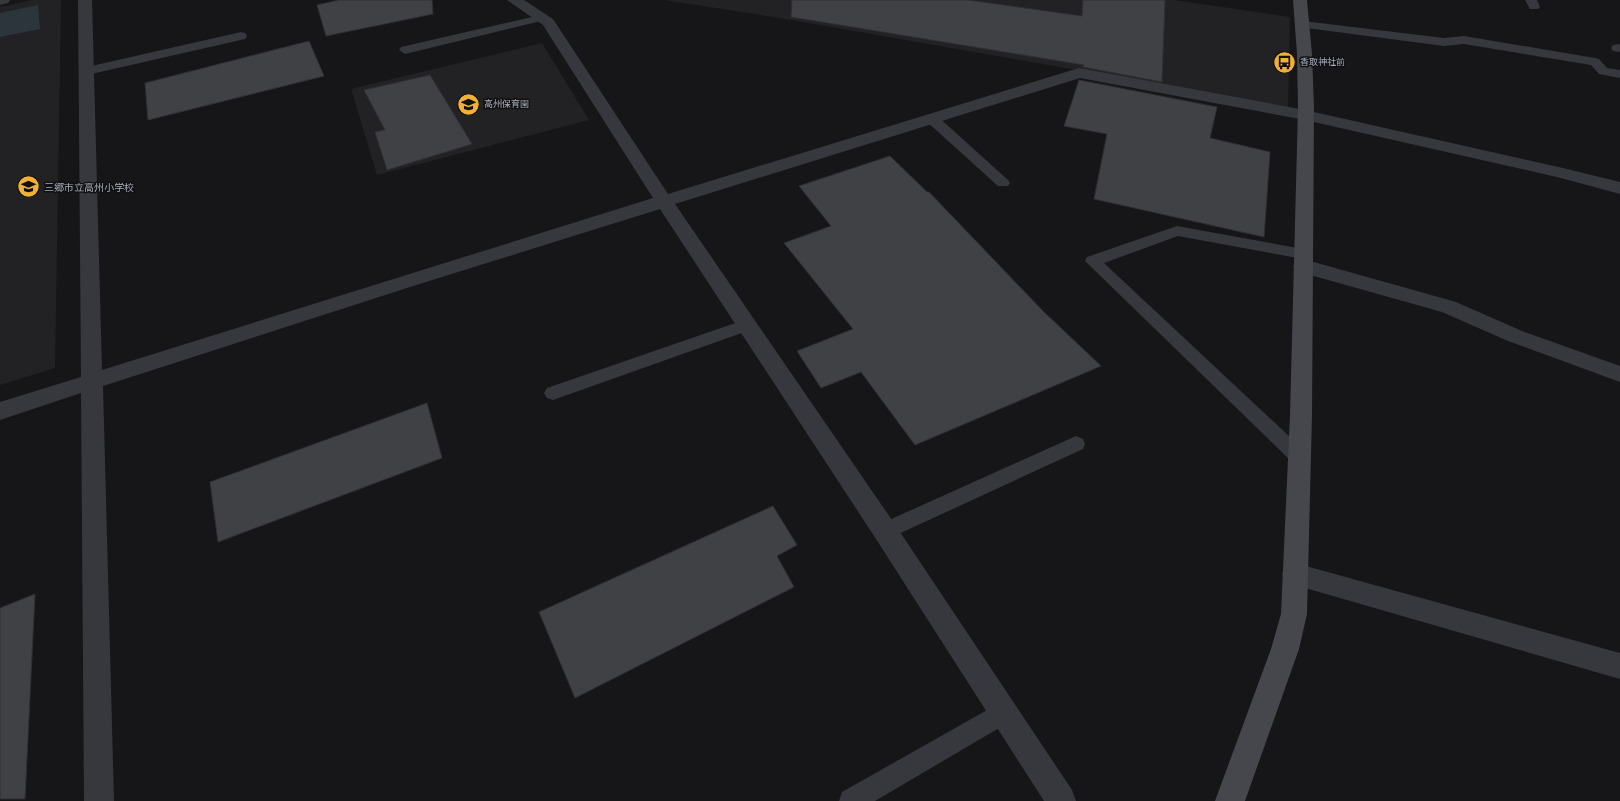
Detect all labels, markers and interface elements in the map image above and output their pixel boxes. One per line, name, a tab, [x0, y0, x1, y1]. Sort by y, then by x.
bus stop icon: 香取神社前	[1271, 49, 1297, 75]
place label: 香取神社前	[1300, 57, 1345, 68]
school or university icon: 高州保育園	[455, 91, 481, 117]
place label: 高州保育園	[484, 98, 529, 110]
school or university icon: 三郷市立高州小学校	[16, 174, 42, 200]
place label: 三郷市立高州小学校	[44, 182, 134, 195]

